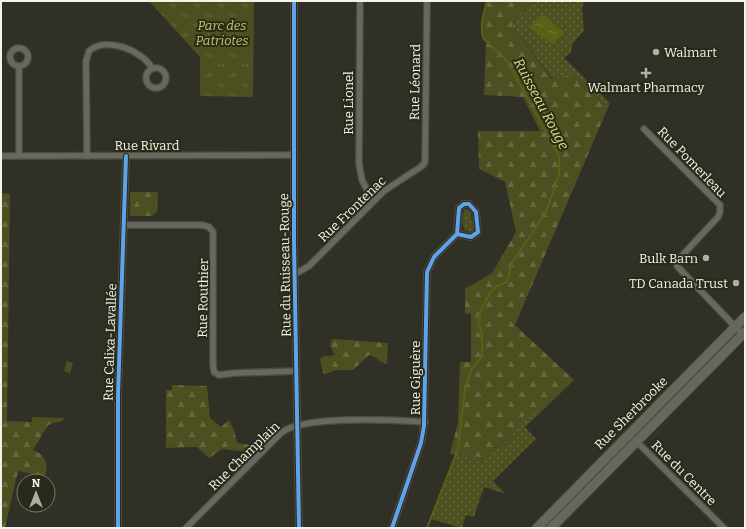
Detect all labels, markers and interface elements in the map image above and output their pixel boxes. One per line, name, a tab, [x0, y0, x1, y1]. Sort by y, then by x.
park label: Parc des Patriotes	[196, 18, 248, 48]
street label: Rue Léonard	[407, 43, 423, 120]
place label: Walmart	[664, 45, 717, 60]
marker: Walmart	[651, 47, 661, 57]
water label: Ruisseau Rouge	[510, 56, 572, 152]
marker: Walmart Pharmacy	[641, 68, 651, 78]
street label: Rue Lionel	[341, 71, 356, 135]
place label: Walmart Pharmacy	[588, 80, 705, 95]
street label: Rue Pomerleau	[655, 124, 729, 200]
street label: Rue Rivard	[115, 138, 180, 153]
street label: Rue Frontenac	[315, 173, 389, 245]
street label: Rue du Ruisseau-Rouge	[276, 193, 294, 337]
place label: Bulk Barn	[639, 251, 699, 266]
marker: Bulk Barn	[701, 253, 711, 263]
street label: Rue Routhier	[195, 258, 211, 338]
place label: TD Canada Trust	[629, 276, 728, 291]
marker: TD Canada Trust	[731, 278, 741, 288]
street label: Rue Calixa-Lavallée	[100, 283, 120, 401]
street label: Rue Giguère	[408, 341, 423, 415]
street label: Rue Sherbrooke	[592, 374, 670, 452]
street label: Rue Champlain	[206, 418, 283, 493]
street label: Rue du Centre	[649, 438, 719, 508]
north arrow	[16, 473, 56, 513]
text: N	[32, 477, 41, 490]

